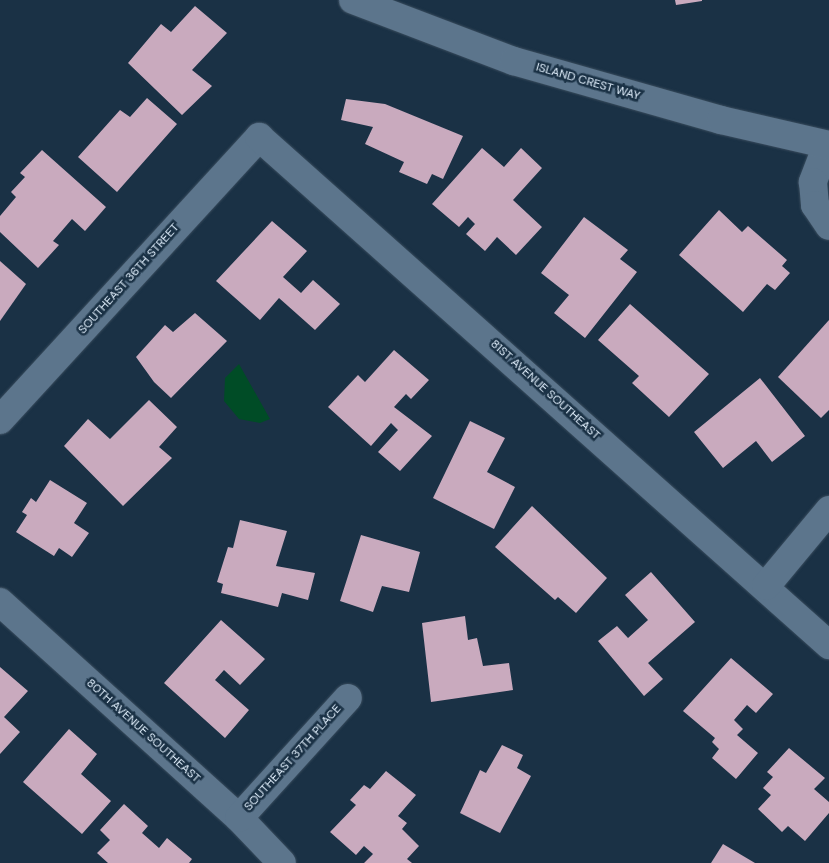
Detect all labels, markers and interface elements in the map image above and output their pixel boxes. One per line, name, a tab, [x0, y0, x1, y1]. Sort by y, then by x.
street label: ISLAND CREST WAY	[534, 60, 642, 104]
street label: SOUTHEAST 36TH STREET	[76, 221, 182, 337]
street label: 81ST AVENUE SOUTHEAST	[487, 337, 603, 443]
street label: 80TH AVENUE SOUTHEAST	[83, 676, 203, 786]
street label: SOUTHEAST 37TH PLACE	[241, 702, 345, 814]

